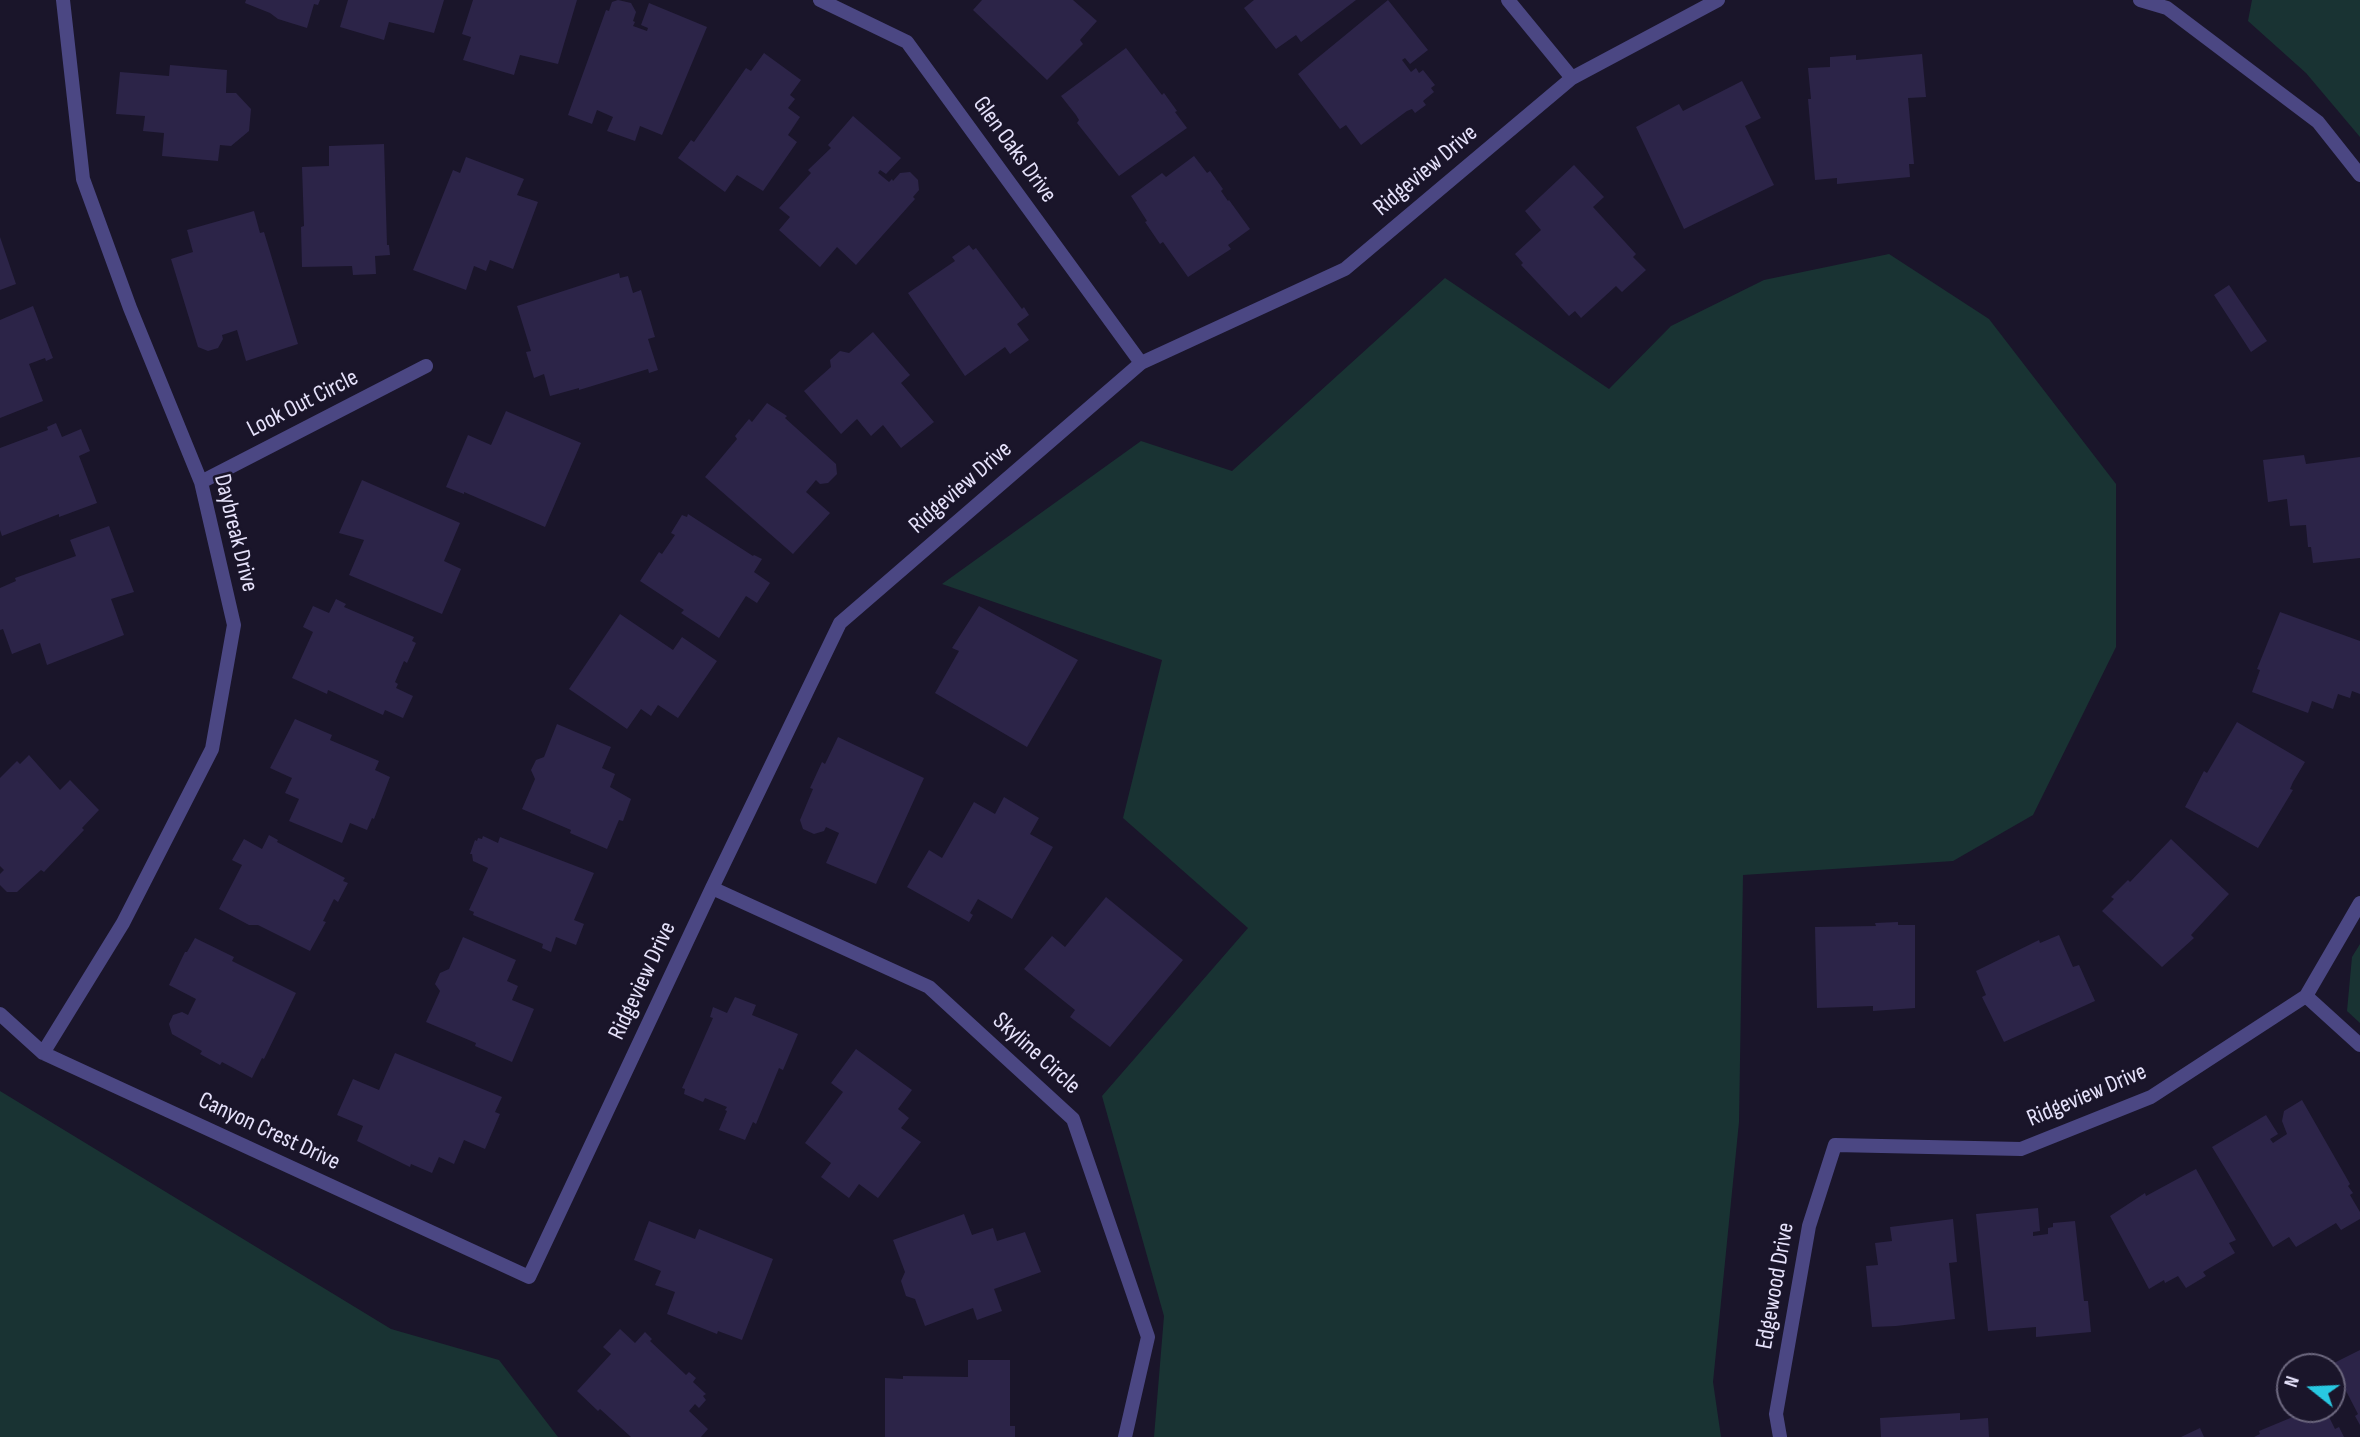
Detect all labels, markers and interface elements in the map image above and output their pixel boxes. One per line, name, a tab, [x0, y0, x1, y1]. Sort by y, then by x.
street label: Glen Oaks Drive	[966, 91, 1062, 209]
street label: Ridgeview Drive	[1368, 119, 1484, 223]
street label: Look Out Circle	[243, 364, 363, 444]
street label: Ridgeview Drive	[904, 435, 1018, 541]
street label: Daybreak Drive	[206, 471, 264, 595]
street label: Ridgeview Drive	[603, 917, 683, 1045]
street label: Skyline Circle	[986, 1007, 1086, 1101]
street label: Ridgeview Drive	[2023, 1058, 2151, 1134]
street label: Canyon Crest Drive	[194, 1087, 344, 1177]
street label: Edgewood Drive	[1751, 1221, 1801, 1351]
north arrow	[2276, 1353, 2346, 1423]
text: N	[2280, 1374, 2305, 1390]

